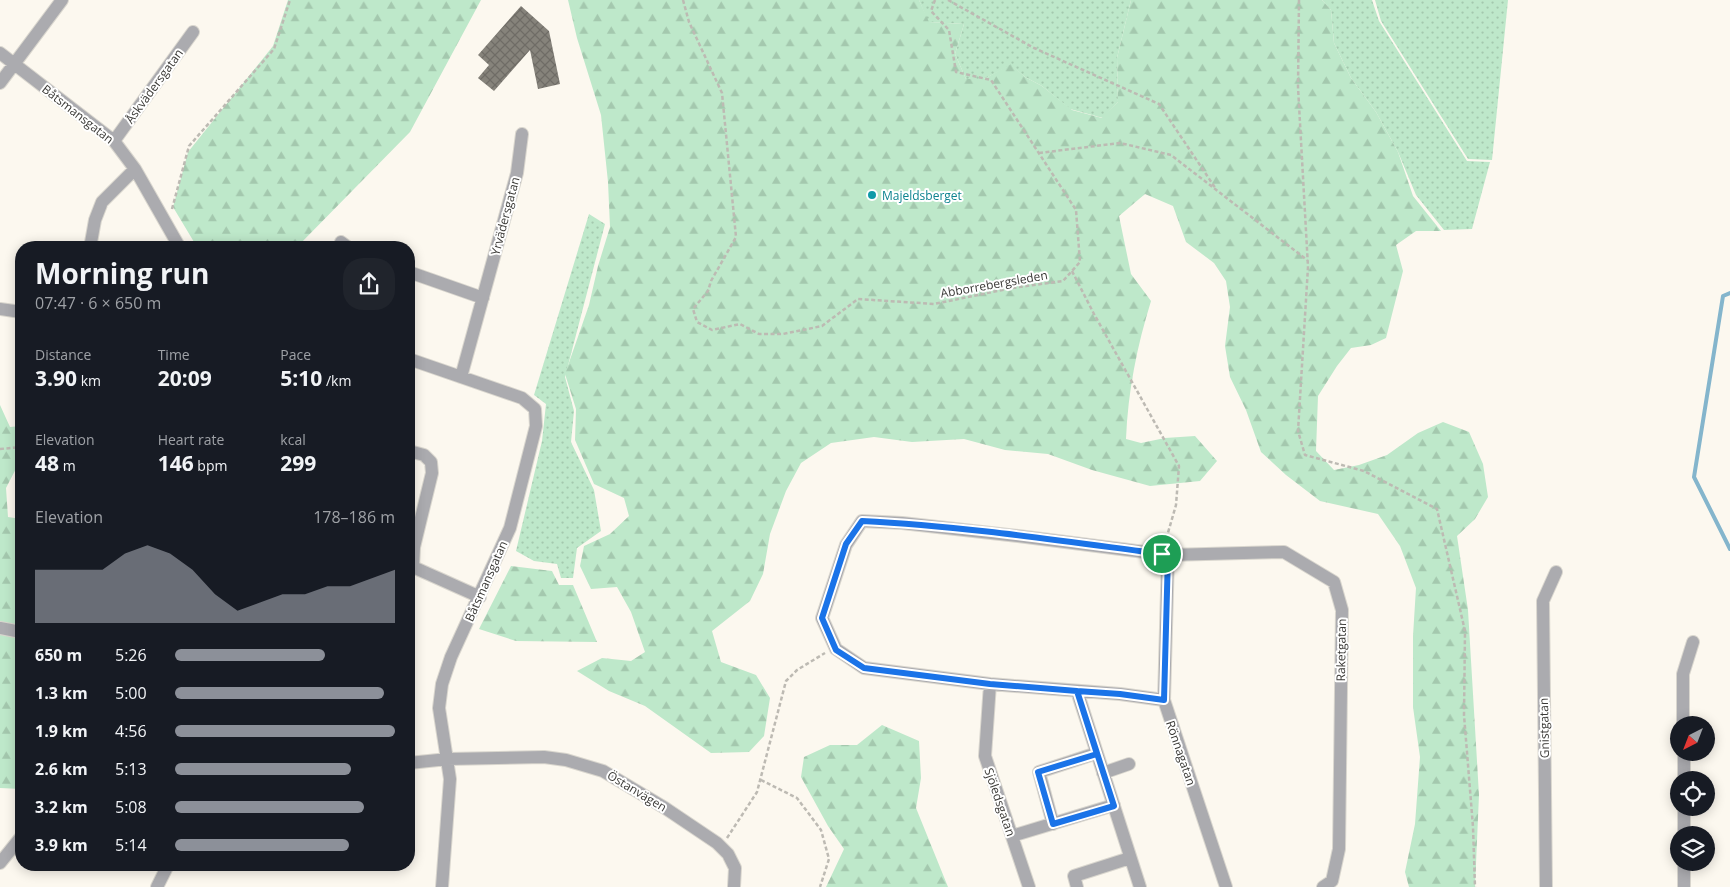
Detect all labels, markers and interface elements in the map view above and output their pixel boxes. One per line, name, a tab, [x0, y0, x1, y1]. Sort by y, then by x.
street label: Åskvädersgatan	[121, 45, 187, 127]
street label: Båtsmansgatan	[39, 81, 117, 147]
street label: Yrvädersgatan	[486, 175, 524, 257]
place label: Majeldsberget	[882, 187, 962, 204]
marker: Majeldsberget	[866, 189, 878, 201]
text: Morning run	[35, 254, 209, 292]
button: share	[343, 258, 395, 310]
street label: Abborrebergsleden	[939, 266, 1049, 302]
text: 07:47 · 6 × 650 m	[35, 292, 161, 314]
text: Distance	[35, 345, 91, 364]
text: Time	[158, 345, 190, 364]
text: Pace	[280, 345, 311, 364]
text: 3.90	[35, 364, 77, 392]
text: 20:09	[158, 364, 212, 392]
text: 5:10	[280, 364, 322, 392]
text: km	[77, 371, 101, 390]
text: /km	[322, 371, 351, 390]
text: Elevation	[35, 430, 94, 449]
text: Heart rate	[158, 430, 224, 449]
text: kcal	[280, 430, 306, 449]
text: 48	[35, 449, 59, 477]
text: 146	[158, 449, 194, 477]
text: 299	[280, 449, 316, 477]
text: m	[59, 456, 76, 475]
text: bpm	[194, 456, 227, 475]
text: Elevation	[35, 506, 103, 528]
text: 178–186 m	[313, 506, 395, 528]
pin	[1141, 533, 1183, 575]
street label: Båtsmansgatan	[461, 538, 511, 624]
icon: arrive	[1148, 540, 1176, 568]
street label: Raketgatan	[1332, 618, 1350, 682]
text: 650 m	[35, 644, 82, 666]
text: 5:26	[115, 644, 147, 666]
text: 1.3 km	[35, 682, 88, 704]
text: 5:00	[115, 682, 147, 704]
street label: Gnistgatan	[1535, 698, 1553, 758]
north arrow	[1670, 716, 1715, 761]
map controls	[1670, 716, 1715, 871]
street label: Rönnagatan	[1162, 718, 1200, 788]
text: 1.9 km	[35, 720, 88, 742]
text: 4:56	[115, 720, 147, 742]
text: 2.6 km	[35, 758, 88, 780]
text: 5:13	[115, 758, 147, 780]
street label: Sjöledsgatan	[980, 766, 1020, 838]
street label: Östanvägen	[604, 767, 670, 815]
button: locate	[1670, 771, 1715, 816]
text: 3.2 km	[35, 796, 88, 818]
text: 5:08	[115, 796, 147, 818]
button: layers	[1670, 826, 1715, 871]
text: 3.9 km	[35, 834, 88, 856]
text: 5:14	[115, 834, 147, 856]

